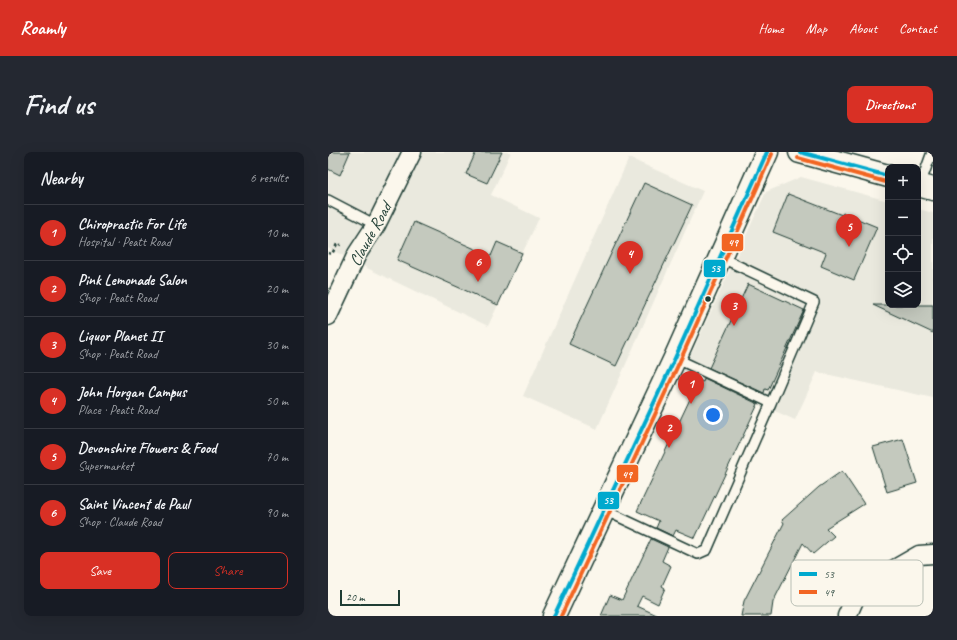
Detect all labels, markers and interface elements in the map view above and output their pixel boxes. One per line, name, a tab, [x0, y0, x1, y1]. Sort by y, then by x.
text: Roamly	[20, 16, 66, 40]
text: Home	[758, 20, 784, 37]
text: Map	[806, 20, 827, 37]
text: About	[849, 20, 877, 37]
text: Contact	[899, 20, 937, 37]
button: Directions	[847, 86, 933, 123]
text: Find us	[24, 87, 94, 122]
map controls	[885, 164, 921, 308]
button: +	[885, 164, 921, 200]
text: Nearby	[40, 168, 83, 189]
text: 6 results	[250, 170, 288, 186]
street label: Claude Road	[344, 197, 398, 270]
button: −	[885, 200, 921, 236]
pin: 5	[836, 214, 862, 247]
text: Chiropractic For Life	[78, 215, 186, 234]
text: 1	[50, 225, 56, 241]
text: 10 m	[266, 225, 288, 241]
line badge: 49	[721, 233, 744, 252]
text: Hospital · Peatt Road	[78, 234, 171, 250]
text: 49	[728, 235, 739, 249]
button: locate	[885, 236, 921, 272]
pin: 4	[617, 241, 643, 274]
pin: 6	[465, 249, 491, 282]
line badge: 53	[703, 259, 726, 278]
text: 53	[710, 261, 721, 275]
text: Pink Lemonade Salon	[78, 271, 187, 290]
button: layers	[885, 272, 921, 308]
text: 2	[50, 281, 56, 297]
text: 20 m	[266, 281, 288, 297]
text: Shop · Peatt Road	[78, 290, 158, 306]
pin: 3	[721, 293, 747, 326]
unlabelled marker	[703, 294, 713, 304]
text: Liquor Planet II	[78, 327, 163, 346]
text: 3	[50, 337, 56, 353]
text: 30 m	[266, 337, 288, 353]
text: Shop · Peatt Road	[78, 346, 158, 362]
pin: 1	[678, 371, 704, 404]
text: John Horgan Campus	[78, 383, 186, 402]
text: 4	[50, 393, 56, 409]
text: 50 m	[266, 393, 288, 409]
text: Place · Peatt Road	[78, 402, 158, 418]
your location	[703, 405, 723, 425]
pin: 2	[656, 415, 682, 448]
text: Devonshire Flowers & Food	[78, 439, 216, 458]
text: 5	[50, 449, 56, 465]
text: 70 m	[266, 449, 288, 465]
text: Supermarket	[78, 458, 133, 474]
line badge: 49	[616, 464, 639, 483]
text: 49	[622, 467, 633, 481]
line badge: 53	[597, 491, 620, 510]
text: 53	[603, 493, 614, 507]
text: Saint Vincent de Paul	[78, 495, 189, 514]
text: 6	[50, 505, 56, 521]
text: 90 m	[266, 505, 288, 521]
text: Shop · Claude Road	[78, 514, 162, 530]
button: Save	[40, 552, 160, 589]
button: Share	[168, 552, 288, 589]
legend	[791, 560, 923, 606]
text: 53	[824, 567, 835, 581]
text: 49	[824, 585, 835, 599]
scale bar	[340, 588, 400, 607]
text: 20 m	[346, 590, 365, 604]

